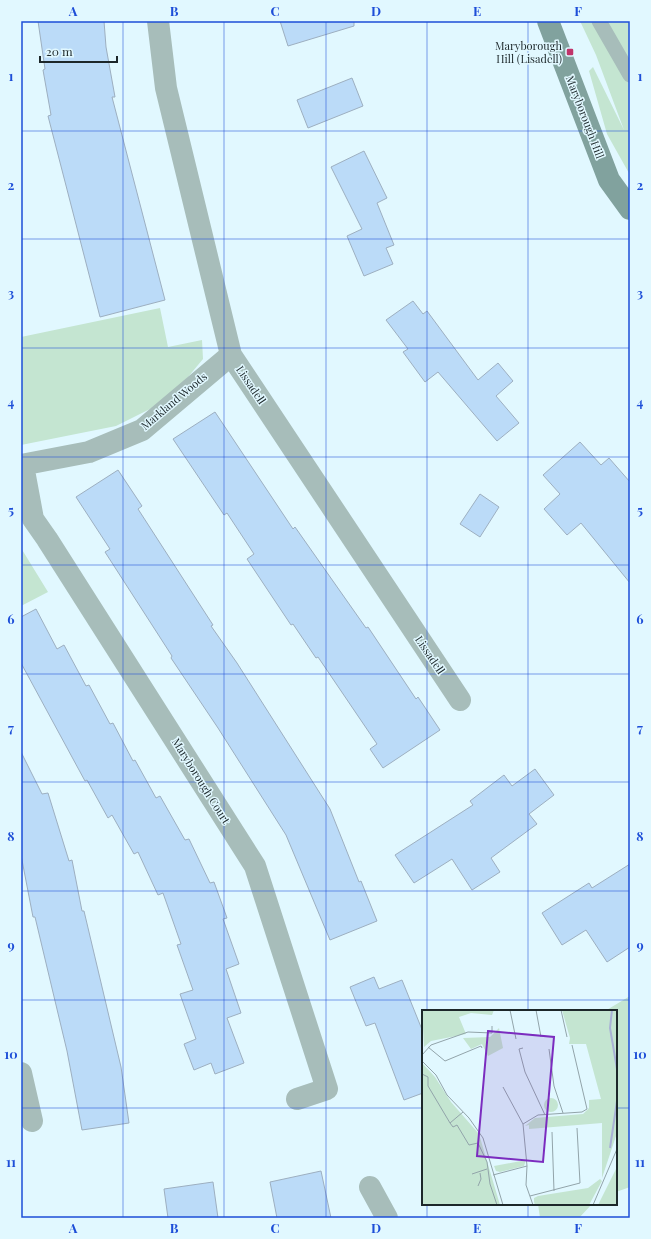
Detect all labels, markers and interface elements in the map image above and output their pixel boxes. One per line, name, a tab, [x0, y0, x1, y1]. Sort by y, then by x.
text: A	[68, 2, 78, 19]
text: B	[170, 2, 179, 19]
text: C	[270, 2, 280, 19]
text: D	[371, 2, 381, 19]
text: E	[473, 2, 481, 19]
text: F	[574, 2, 582, 19]
scale bar	[40, 38, 117, 64]
place label: Maryborough Hill (Lisadell)	[495, 38, 563, 66]
text: 20 m	[46, 43, 73, 59]
marker: Maryborough Hill (Lisadell)	[565, 47, 575, 57]
text: 1	[9, 67, 14, 84]
text: 1	[638, 67, 643, 84]
street label: Maryborough Hill	[563, 73, 608, 160]
text: 2	[8, 176, 15, 193]
text: 2	[637, 176, 644, 193]
text: 3	[8, 284, 14, 301]
text: 3	[637, 284, 643, 301]
street label: Lissadell	[233, 363, 270, 407]
street label: Markland Woods	[137, 368, 210, 433]
text: 4	[8, 393, 15, 410]
text: 4	[637, 393, 644, 410]
text: 5	[8, 501, 14, 518]
text: 5	[637, 501, 643, 518]
text: 6	[7, 610, 15, 627]
text: 6	[636, 610, 644, 627]
street label: Lissadell	[412, 633, 449, 677]
text: 7	[8, 719, 14, 736]
text: 7	[637, 719, 643, 736]
street label: Maryborough Court	[169, 735, 234, 827]
text: 8	[7, 827, 15, 844]
text: 8	[636, 827, 644, 844]
text: 9	[7, 936, 15, 953]
text: 9	[636, 936, 644, 953]
inset map	[422, 1010, 617, 1205]
text: 10	[4, 1045, 18, 1062]
text: 10	[633, 1045, 647, 1062]
text: 11	[6, 1153, 16, 1170]
text: 11	[635, 1153, 645, 1170]
text: A	[68, 1219, 78, 1236]
text: B	[170, 1219, 179, 1236]
text: C	[270, 1219, 280, 1236]
text: D	[371, 1219, 381, 1236]
text: E	[473, 1219, 481, 1236]
text: F	[574, 1219, 582, 1236]

